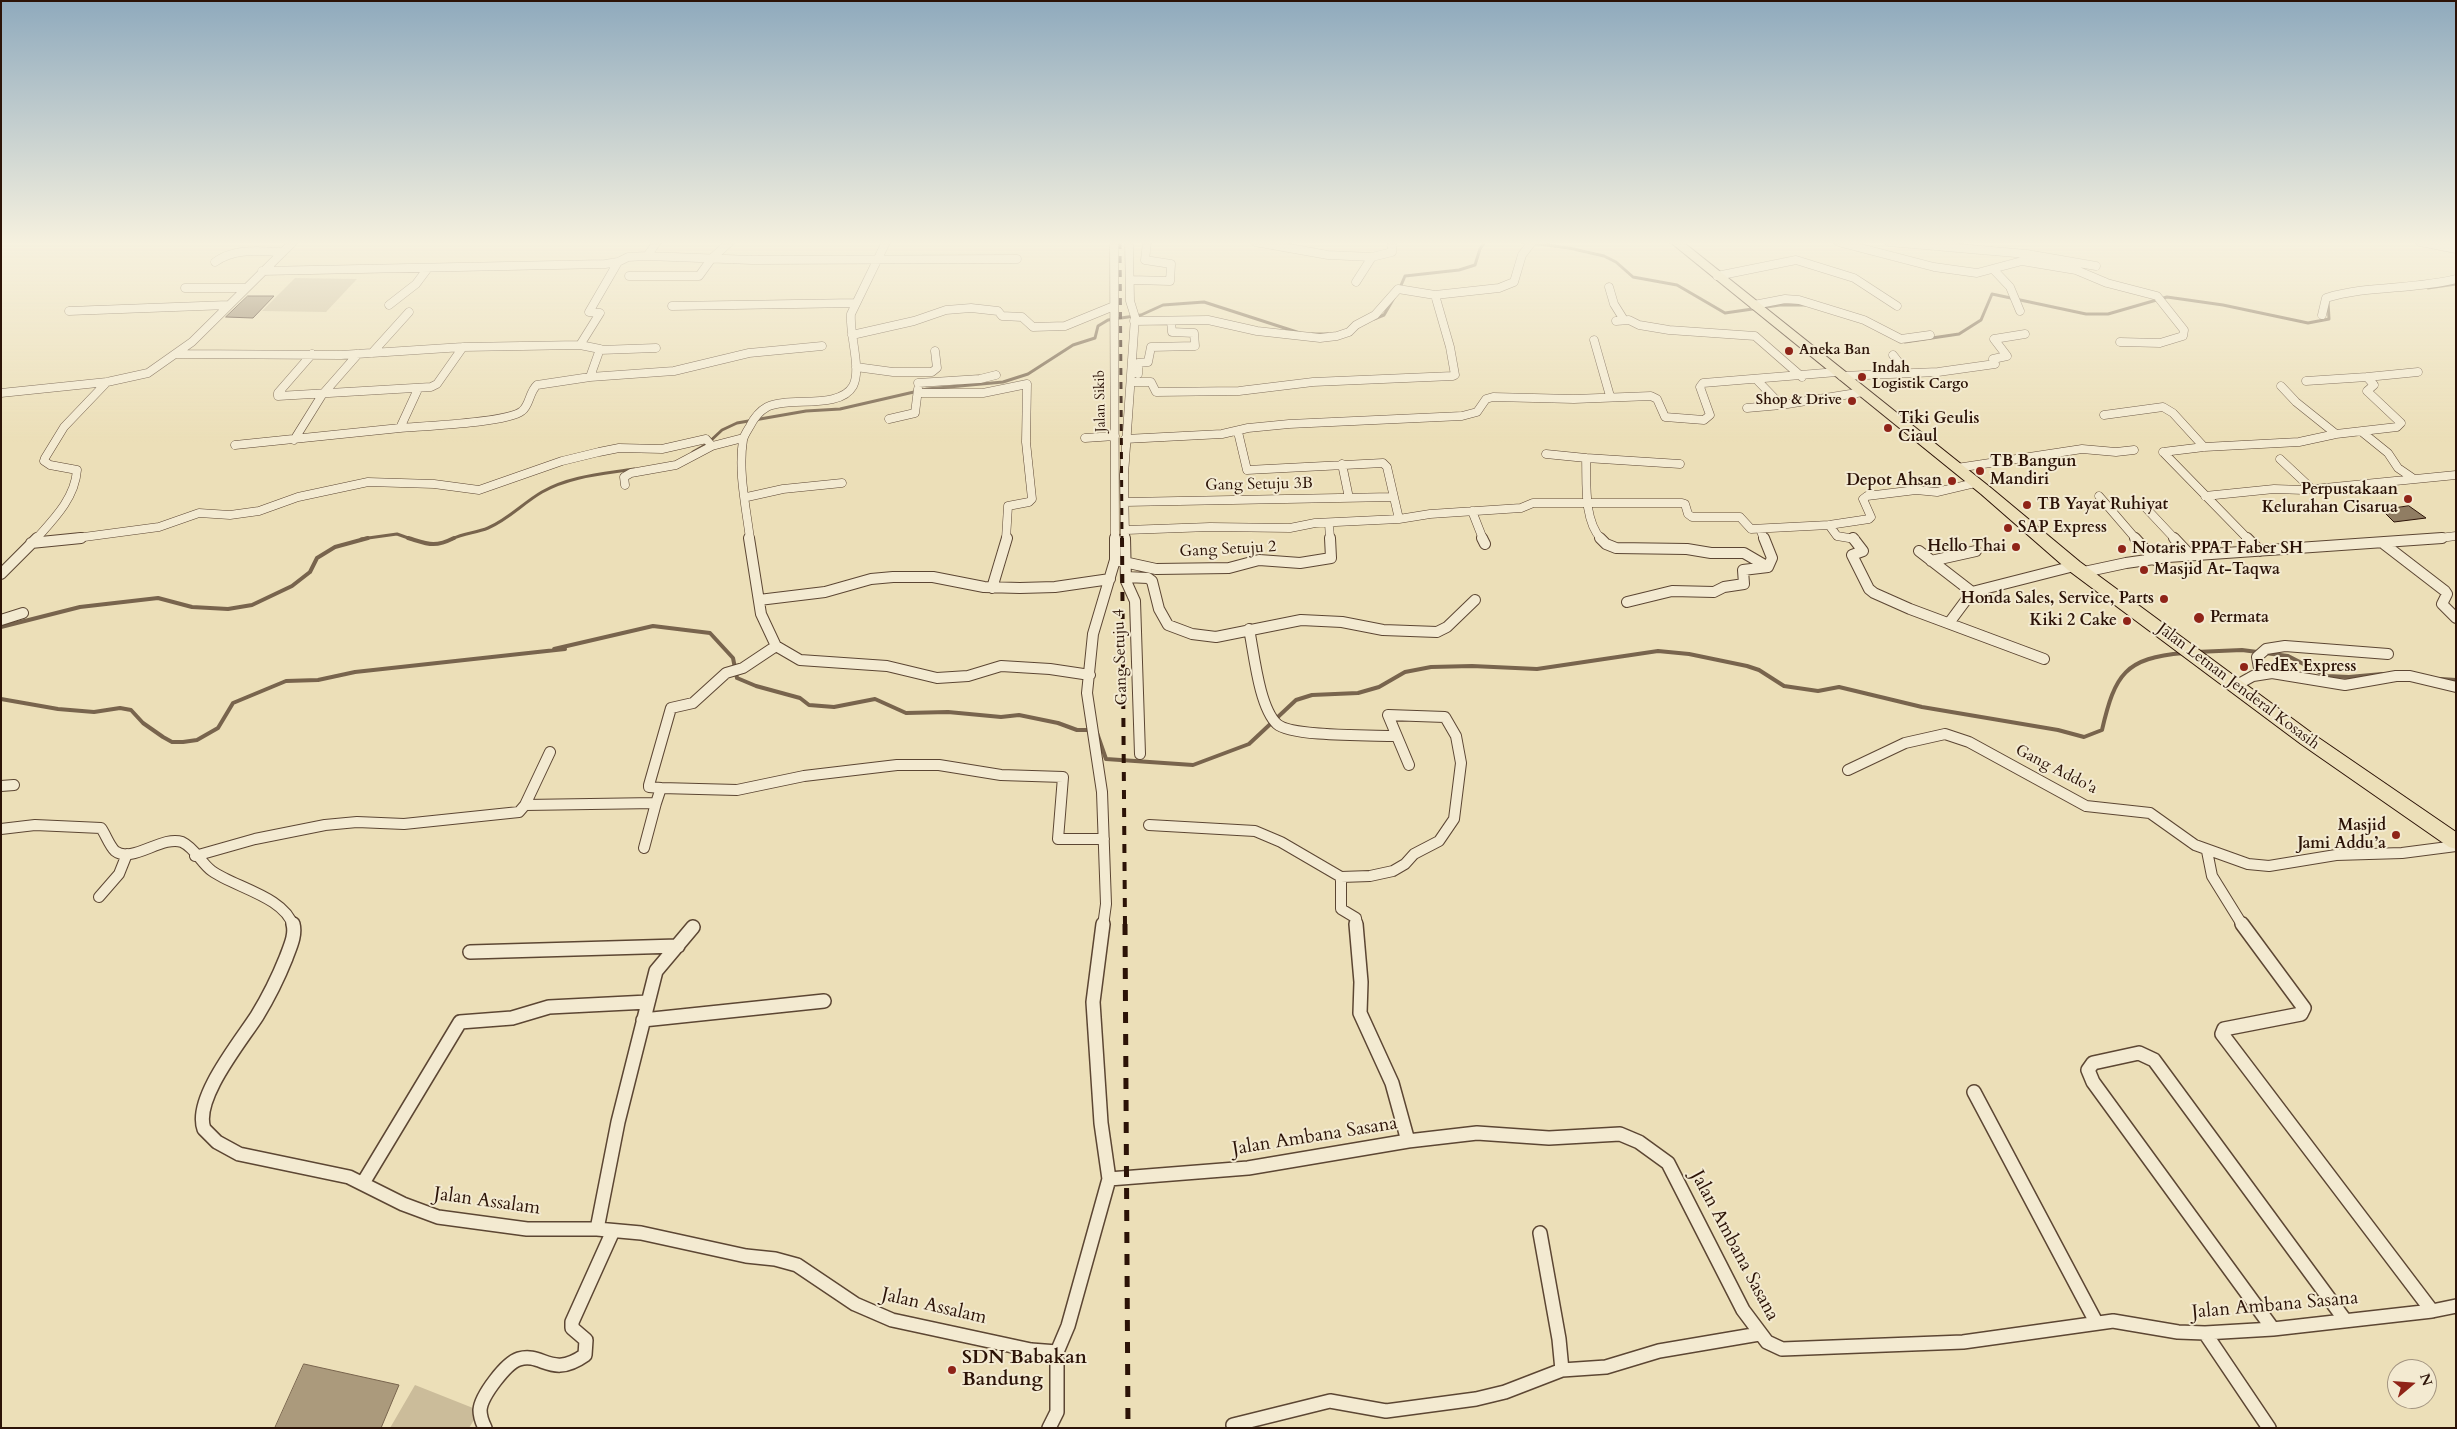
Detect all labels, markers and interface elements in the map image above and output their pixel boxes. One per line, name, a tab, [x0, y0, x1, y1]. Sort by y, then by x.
place label: Aneka Ban	[1799, 343, 1870, 359]
marker: Aneka Ban	[1783, 345, 1795, 357]
place label: Indah Logistik Cargo	[1872, 361, 1969, 394]
street label: Jalan Sikib	[1092, 370, 1110, 432]
marker: Indah Logistik Cargo	[1856, 371, 1868, 383]
place label: Shop & Drive	[1756, 393, 1842, 409]
marker: Shop & Drive	[1846, 395, 1858, 407]
place label: Tiki Geulis Ciaul	[1898, 409, 1980, 447]
marker: Tiki Geulis Ciaul	[1882, 422, 1894, 434]
place label: TB Bangun Mandiri	[1990, 452, 2077, 490]
marker: TB Bangun Mandiri	[1974, 465, 1986, 477]
place label: Depot Ahsan	[1846, 471, 1942, 491]
street label: Gang Setuju 3B	[1205, 474, 1313, 496]
marker: Depot Ahsan	[1946, 475, 1958, 487]
place label: Perpustakaan Kelurahan Cisarua	[2262, 480, 2398, 518]
marker: Perpustakaan Kelurahan Cisarua	[2402, 493, 2414, 505]
place label: TB Yayat Ruhiyat	[2037, 495, 2168, 515]
marker: TB Yayat Ruhiyat	[2021, 499, 2033, 511]
place label: SAP Express	[2018, 518, 2107, 538]
marker: SAP Express	[2002, 522, 2014, 534]
place label: Hello Thai	[1927, 537, 2006, 557]
street label: Gang Setuju 2	[1179, 538, 1277, 562]
place label: Notaris PPAT Faber SH	[2132, 539, 2303, 559]
marker: Hello Thai	[2010, 541, 2022, 553]
marker: Notaris PPAT Faber SH	[2116, 543, 2128, 555]
place label: Masjid At-Taqwa	[2154, 560, 2280, 580]
marker: Masjid At-Taqwa	[2138, 564, 2150, 576]
place label: Honda Sales, Service, Parts	[1961, 589, 2154, 609]
marker: Honda Sales, Service, Parts	[2158, 593, 2170, 605]
street label: Gang Setuju 4	[1110, 608, 1132, 706]
place label: Permata	[2210, 608, 2269, 628]
place label: Kiki 2 Cake	[2030, 611, 2117, 631]
marker: Permata	[2192, 611, 2206, 625]
marker: Kiki 2 Cake	[2121, 615, 2133, 627]
street label: Jalan Letnan Jenderal Kosasih	[2153, 620, 2323, 754]
place label: FedEx Express	[2254, 657, 2356, 677]
marker: FedEx Express	[2238, 661, 2250, 673]
street label: Gang Addo'a	[2012, 741, 2100, 799]
place label: Masjid Jami Addu’a	[2297, 816, 2386, 854]
marker: Masjid Jami Addu’a	[2390, 829, 2402, 841]
street label: Jalan Ambana Sasana	[1231, 1113, 1399, 1161]
street label: Jalan Ambana Sasana	[1685, 1167, 1783, 1325]
street label: Jalan Assalam	[432, 1183, 542, 1221]
street label: Jalan Assalam	[879, 1284, 989, 1330]
street label: Jalan Ambana Sasana	[2191, 1287, 2359, 1325]
place label: SDN Babakan Bandung	[962, 1348, 1087, 1392]
north arrow	[2387, 1359, 2437, 1409]
marker: SDN Babakan Bandung	[946, 1364, 958, 1376]
text: N	[2415, 1371, 2437, 1388]

